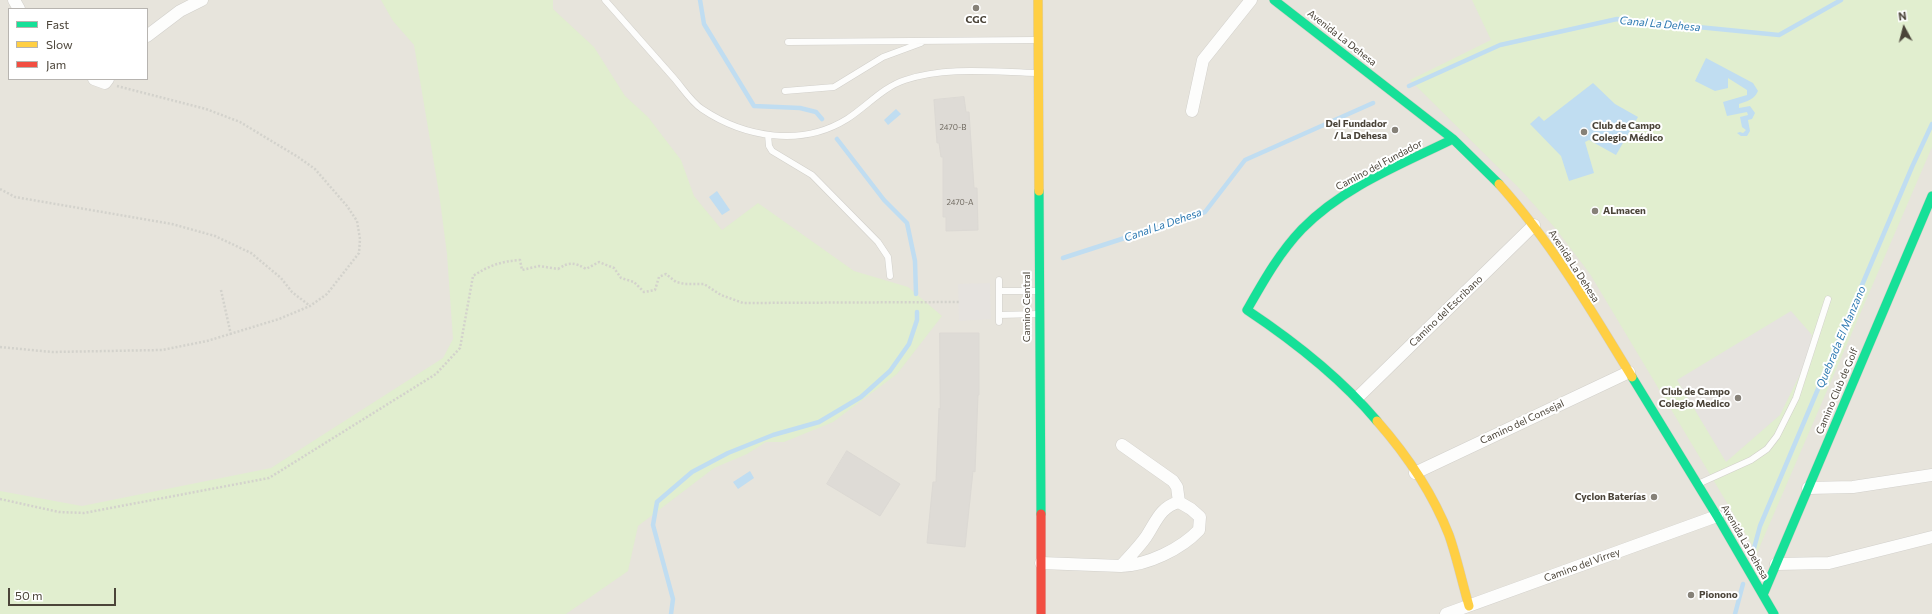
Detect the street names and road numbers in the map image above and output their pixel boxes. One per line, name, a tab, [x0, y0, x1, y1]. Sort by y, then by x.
street label: Avenida La Dehesa	[1305, 7, 1379, 69]
street label: Camino del Fundador	[1334, 137, 1424, 193]
street label: Avenida La Dehesa	[1546, 227, 1602, 305]
street label: Camino Central	[1021, 272, 1033, 342]
street label: Camino del Escribano	[1407, 273, 1485, 349]
street label: Camino Club de Golf	[1813, 346, 1861, 436]
street label: Camino del Consejal	[1478, 397, 1566, 447]
street label: Avenida La Dehesa	[1719, 503, 1771, 581]
street label: Camino del Virrey	[1542, 546, 1622, 584]

